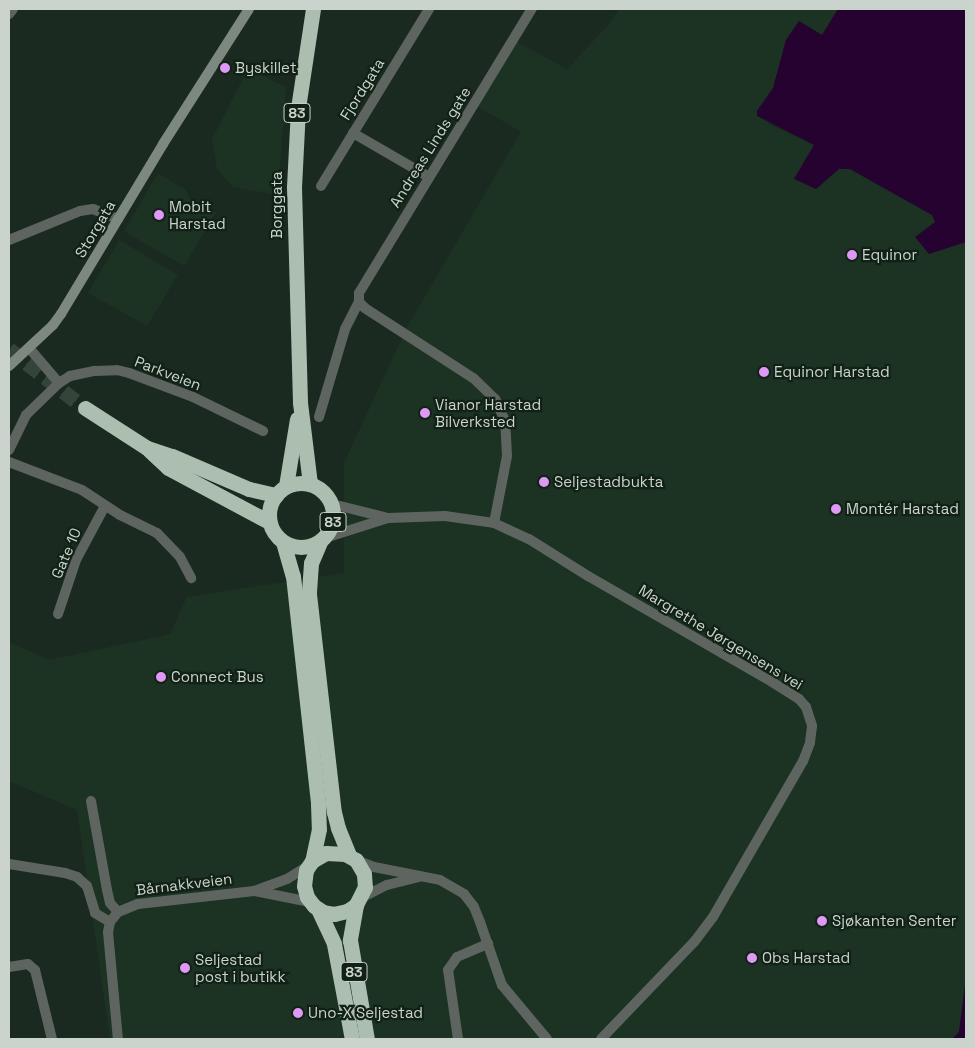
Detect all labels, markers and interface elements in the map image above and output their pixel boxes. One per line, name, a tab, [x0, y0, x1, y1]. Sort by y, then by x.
street label: Fjordgata	[336, 55, 388, 123]
place label: Byskillet	[235, 59, 297, 77]
marker: Byskillet	[219, 62, 231, 74]
street label: Andreas Linds gate	[386, 83, 474, 211]
road number: 83	[283, 102, 311, 125]
street label: Borggata	[268, 171, 286, 239]
street label: Storgata	[71, 197, 119, 261]
place label: Mobit Harstad	[169, 197, 226, 232]
marker: Mobit Harstad	[153, 209, 165, 221]
place label: Equinor	[862, 246, 917, 264]
marker: Equinor	[846, 249, 858, 261]
street label: Parkveien	[132, 352, 204, 394]
place label: Equinor Harstad	[774, 363, 890, 381]
marker: Equinor Harstad	[758, 366, 770, 378]
place label: Vianor Harstad Bilverksted	[435, 395, 541, 430]
marker: Vianor Harstad Bilverksted	[419, 407, 431, 419]
place label: Seljestadbukta	[554, 473, 663, 491]
marker: Seljestadbukta	[538, 476, 550, 488]
place label: Montér Harstad	[846, 500, 959, 518]
marker: Montér Harstad	[830, 503, 842, 515]
road number: 83	[319, 511, 347, 534]
street label: Gate 10	[47, 525, 85, 581]
street label: Margrethe Jørgensens vei	[636, 581, 806, 693]
place label: Connect Bus	[171, 668, 264, 686]
marker: Connect Bus	[155, 671, 167, 683]
street label: Bårnakkveien	[135, 869, 233, 899]
place label: Sjøkanten Senter	[832, 912, 956, 930]
marker: Sjøkanten Senter	[816, 915, 828, 927]
place label: Obs Harstad	[762, 949, 850, 967]
place label: Seljestad post i butikk	[195, 950, 286, 985]
marker: Obs Harstad	[746, 952, 758, 964]
road number: 83	[340, 960, 368, 984]
marker: Seljestad post i butikk	[179, 962, 191, 974]
place label: Uno-X Seljestad	[308, 1004, 423, 1022]
marker: Uno-X Seljestad	[292, 1007, 304, 1019]

